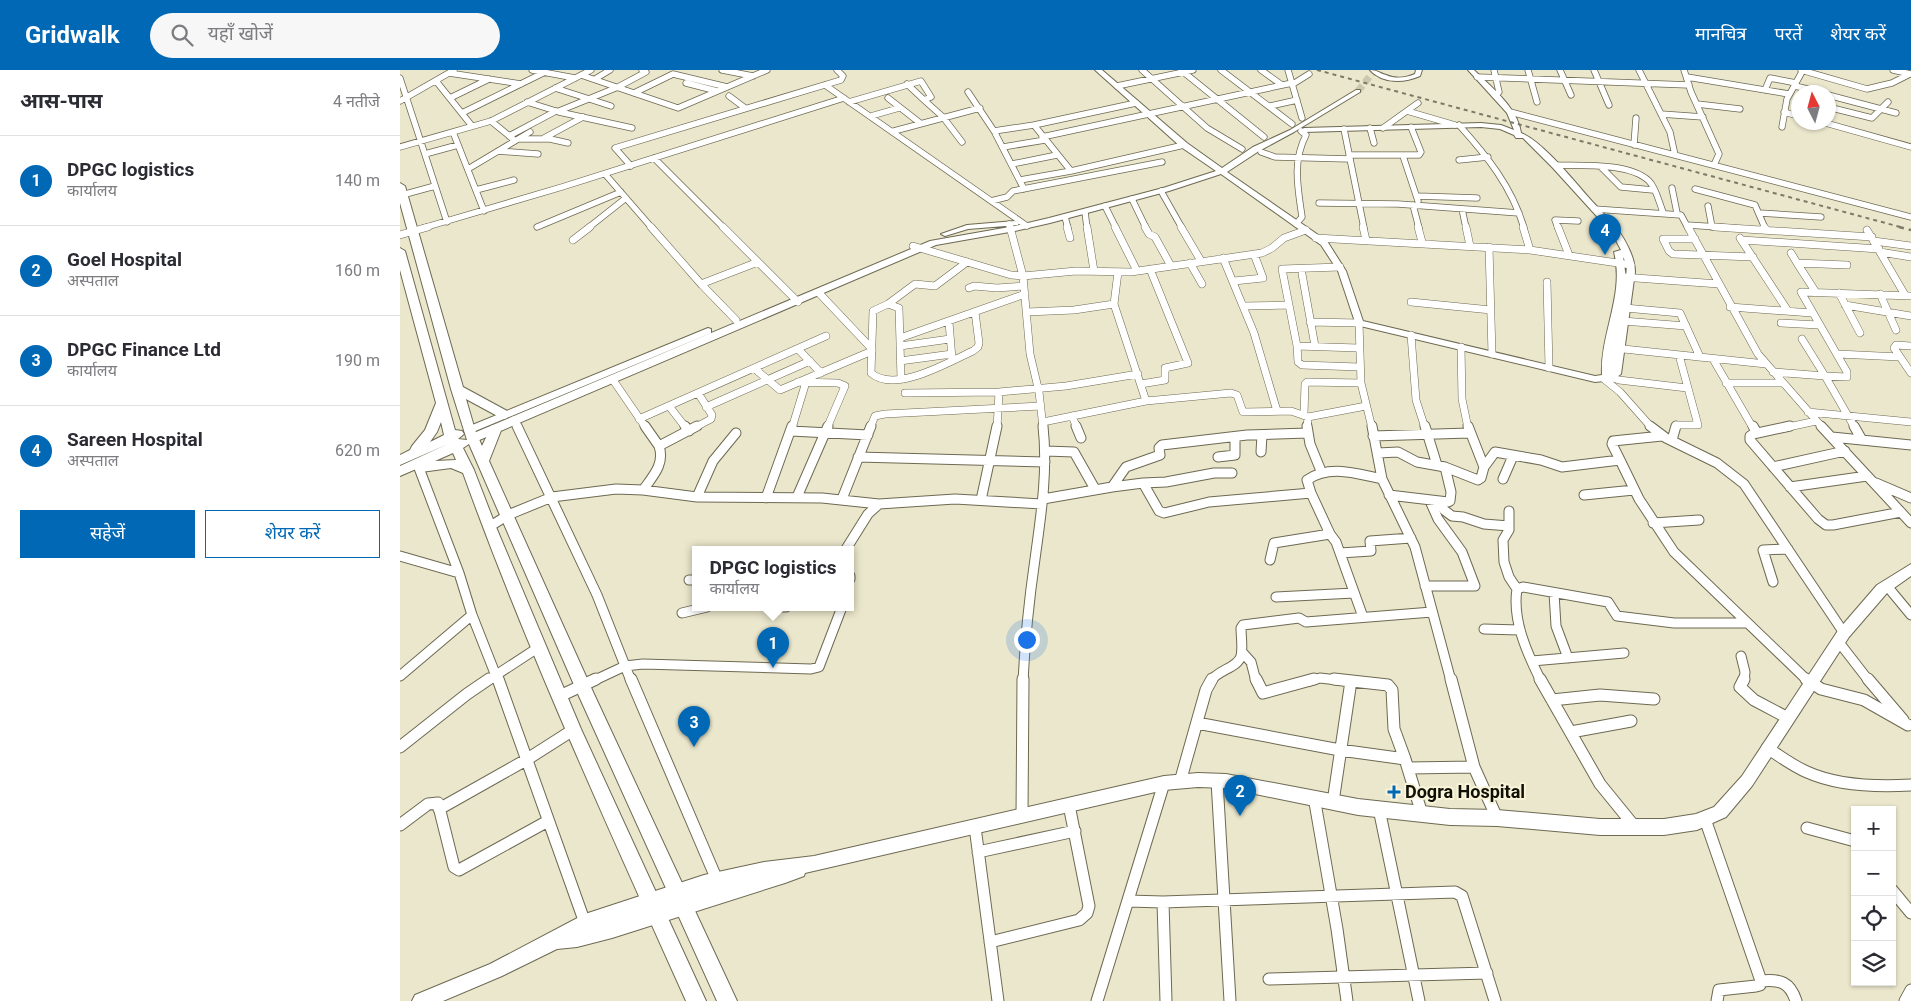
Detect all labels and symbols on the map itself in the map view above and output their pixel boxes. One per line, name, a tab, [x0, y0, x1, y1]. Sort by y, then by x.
north arrow	[1791, 85, 1836, 130]
pin: 4	[1589, 214, 1621, 255]
pin: 1	[757, 627, 789, 668]
your location	[1014, 627, 1040, 653]
pin: 3	[678, 706, 710, 747]
pin: 2	[1224, 775, 1256, 816]
place label: Dogra Hospital	[1405, 781, 1525, 802]
marker: Dogra Hospital	[1387, 785, 1401, 799]

